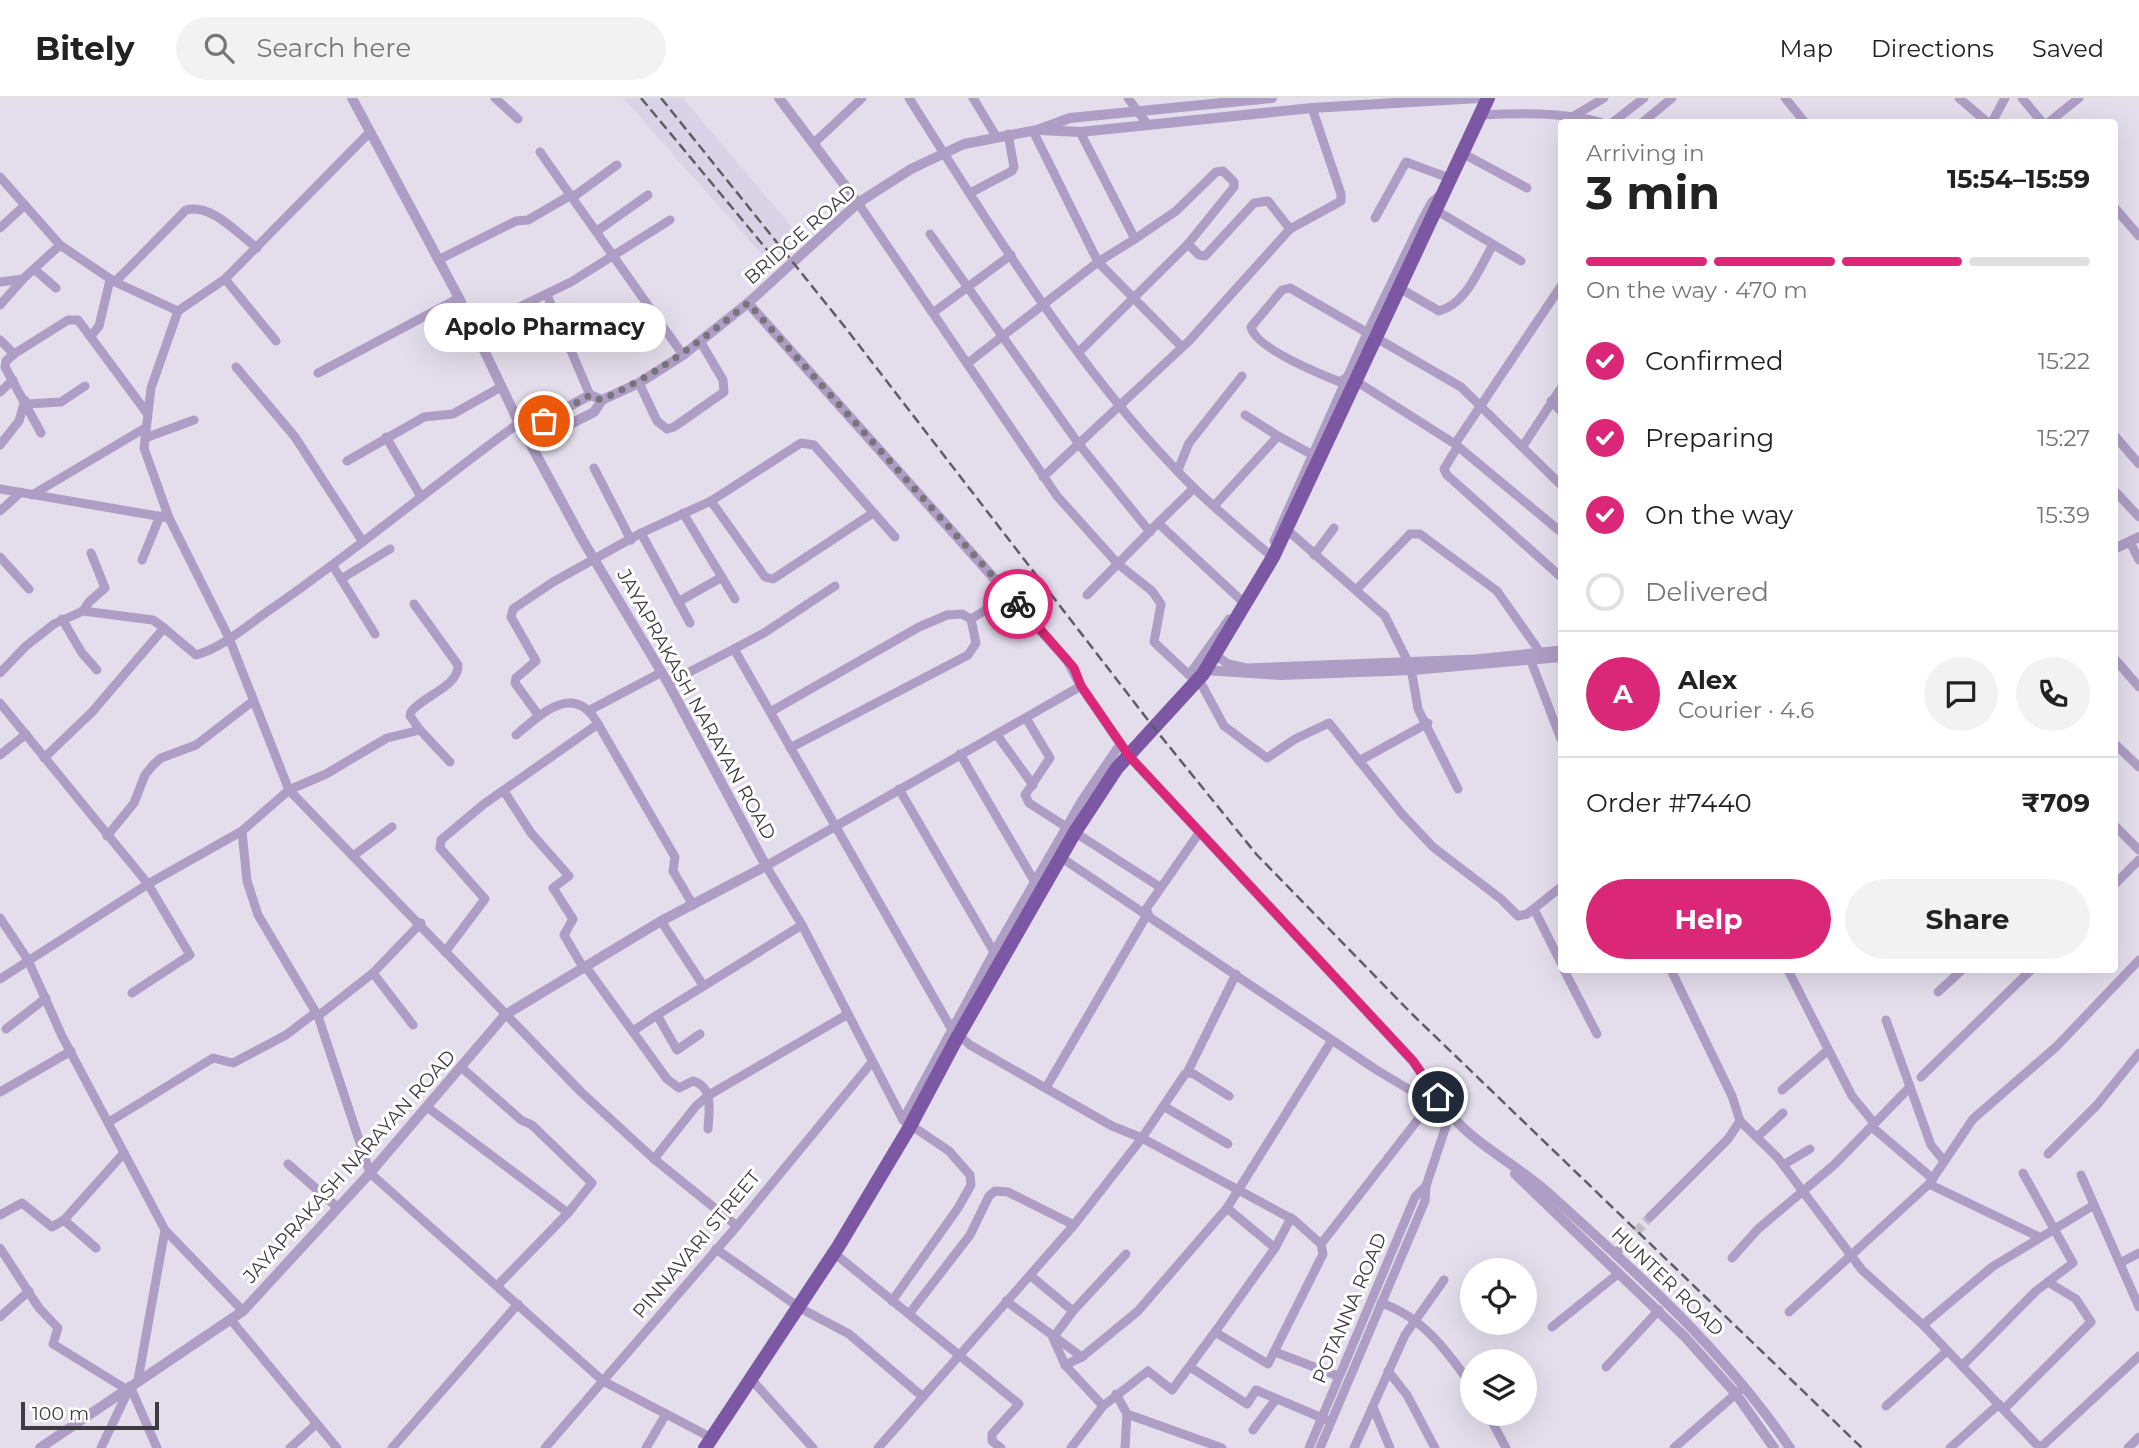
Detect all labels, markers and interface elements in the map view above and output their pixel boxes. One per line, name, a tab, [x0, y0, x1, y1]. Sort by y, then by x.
search box	[176, 17, 666, 80]
text: Bitely	[35, 28, 134, 68]
icon: search	[200, 29, 238, 67]
text: Search here	[256, 32, 411, 64]
text: Map	[1780, 34, 1833, 63]
text: Directions	[1871, 34, 1994, 63]
text: Saved	[2032, 34, 2104, 63]
text: Arriving in	[1586, 139, 1705, 167]
text: 15:54–15:59	[1947, 163, 2090, 195]
text: 3 min	[1586, 164, 1720, 221]
street label: BRIDGE ROAD	[740, 180, 861, 289]
text: On the way · 470 m	[1586, 276, 1808, 304]
callout: Apolo Pharmacy	[423, 302, 665, 351]
text: Apolo Pharmacy	[445, 313, 645, 341]
icon: check	[1586, 342, 1624, 380]
text: Confirmed	[1645, 345, 1784, 377]
text: 15:22	[2038, 347, 2090, 375]
pin	[514, 391, 574, 451]
icon: bag	[525, 402, 563, 440]
icon: check	[1586, 419, 1624, 457]
text: Preparing	[1645, 422, 1774, 454]
text: 15:27	[2037, 424, 2090, 452]
icon: check	[1586, 496, 1624, 534]
text: On the way	[1645, 499, 1793, 531]
text: 15:39	[2037, 501, 2090, 529]
street label: JAYAPRAKASH NARAYAN ROAD	[612, 564, 781, 844]
courier	[983, 569, 1053, 639]
text: Delivered	[1645, 576, 1769, 608]
icon: bike	[999, 585, 1037, 623]
button: chat	[1924, 657, 1998, 731]
button: phone	[2016, 657, 2090, 731]
text: Alex	[1678, 664, 1737, 696]
text: A	[1613, 678, 1633, 710]
text: Courier · 4.6	[1678, 696, 1814, 724]
text: Order #7440	[1586, 787, 1752, 819]
text: ₹709	[2021, 787, 2090, 819]
button: Help	[1586, 879, 1831, 959]
button: Share	[1845, 879, 2090, 959]
street label: JAYAPRAKASH NARAYAN ROAD	[238, 1045, 460, 1288]
pin	[1408, 1067, 1468, 1127]
icon: home	[1419, 1078, 1457, 1116]
street label: PINNAVARI STREET	[628, 1166, 765, 1323]
street label: HUNTER ROAD	[1607, 1222, 1729, 1341]
street label: POTANNA ROAD	[1307, 1229, 1392, 1387]
map controls	[1460, 1258, 1537, 1426]
button: locate	[1460, 1258, 1537, 1335]
button: layers	[1460, 1349, 1537, 1426]
scale bar	[21, 1399, 159, 1431]
text: 100 m	[32, 1402, 89, 1425]

